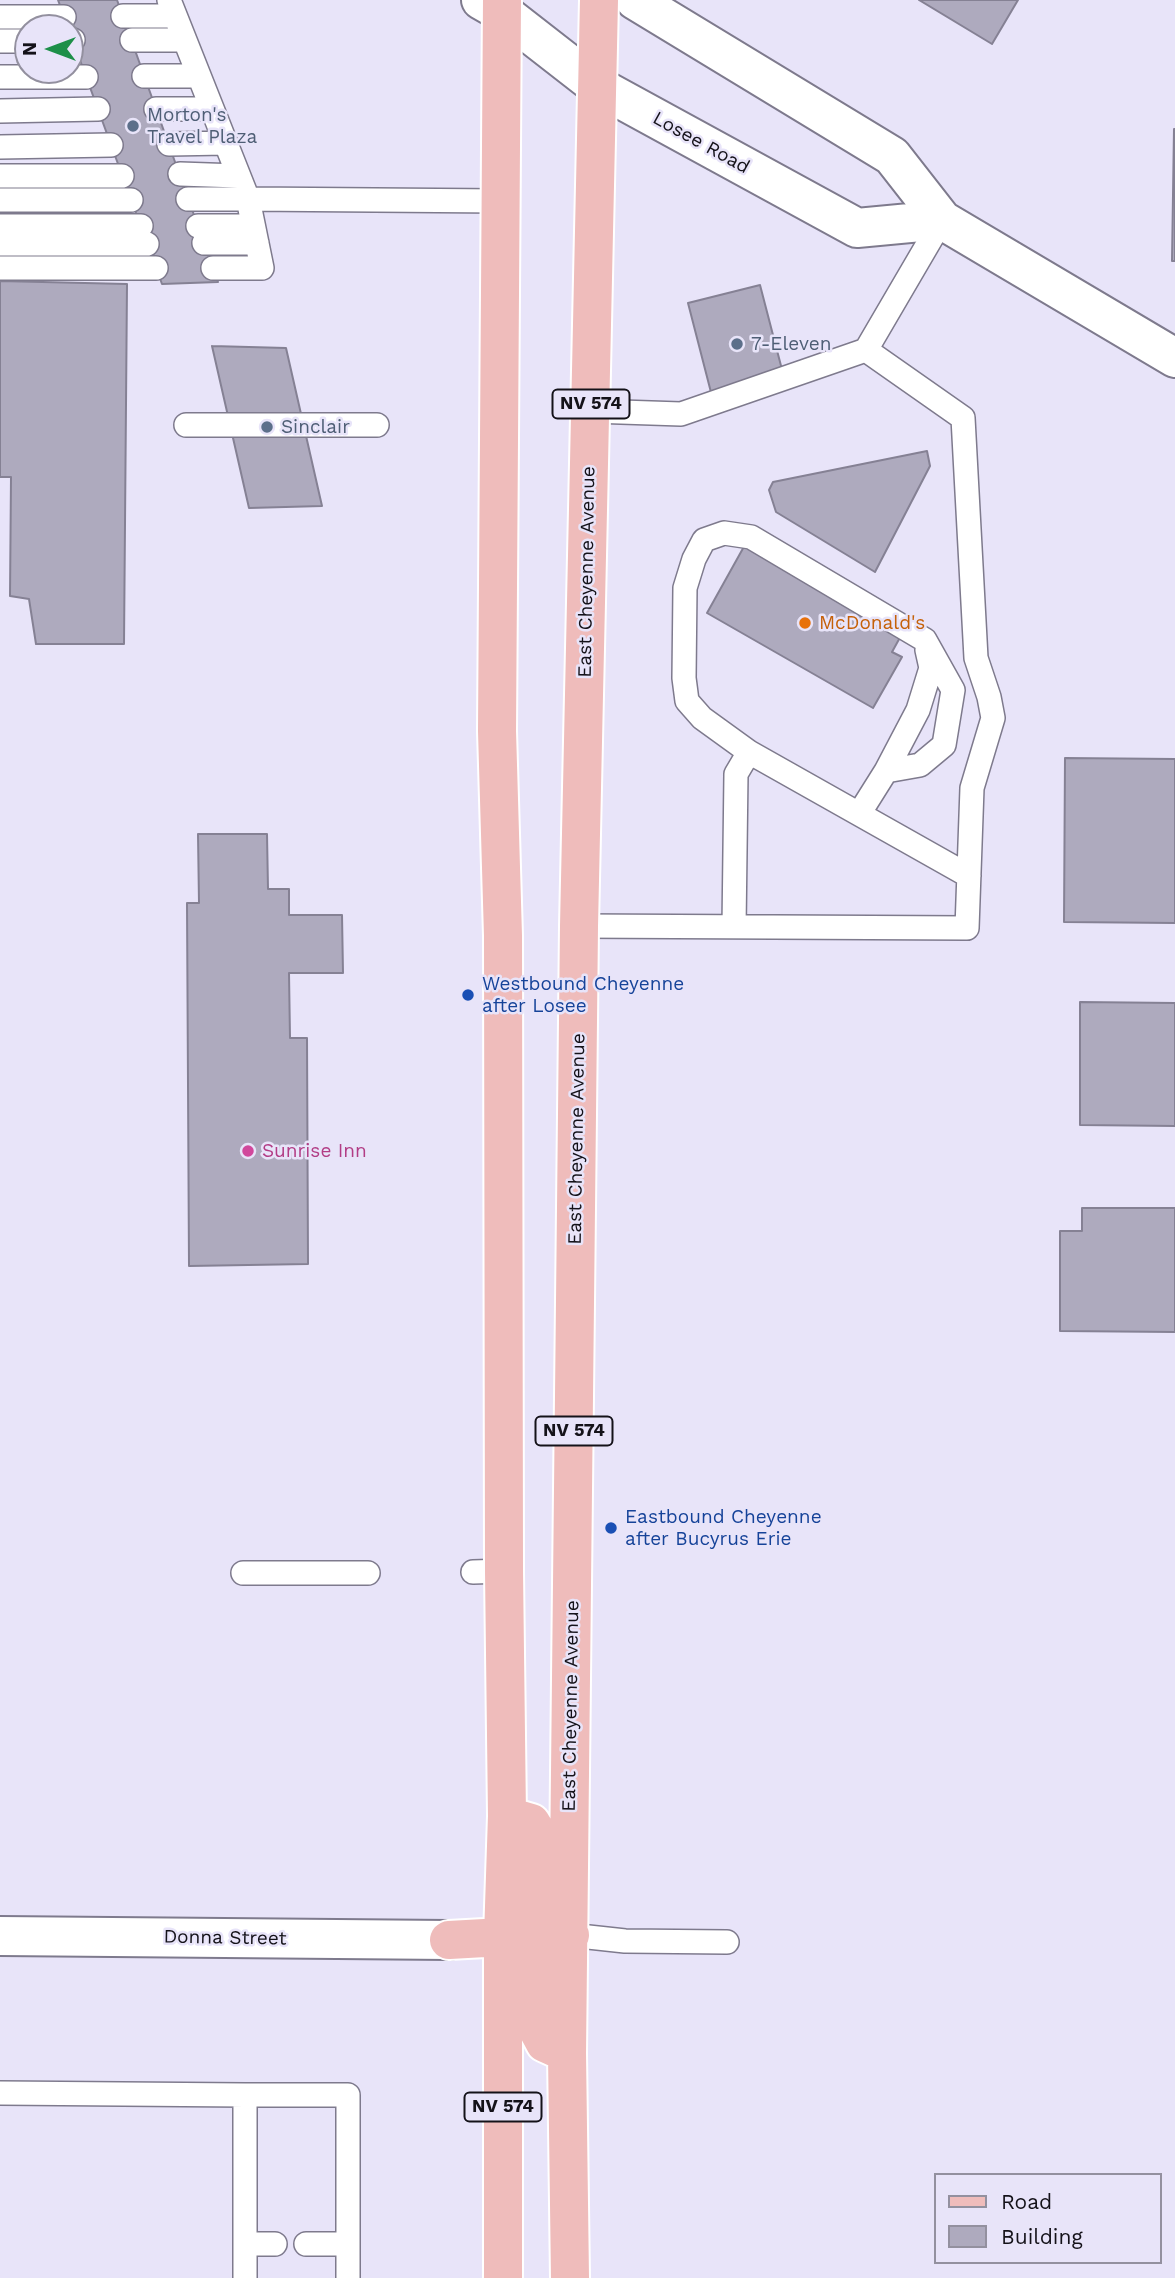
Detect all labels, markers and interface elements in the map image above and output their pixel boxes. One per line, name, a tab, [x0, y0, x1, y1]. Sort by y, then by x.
north arrow	[14, 14, 84, 84]
text: N	[18, 42, 41, 56]
place label: Morton's Travel Plaza	[147, 104, 257, 148]
street label: Losee Road	[649, 107, 753, 179]
marker: Morton's Travel Plaza	[125, 118, 141, 134]
place label: 7-Eleven	[751, 333, 832, 355]
marker: 7-Eleven	[729, 336, 745, 352]
road number: NV 574	[552, 390, 630, 418]
place label: Sinclair	[281, 416, 350, 438]
marker: Sinclair	[259, 419, 275, 435]
street label: East Cheyenne Avenue	[574, 466, 600, 678]
place label: McDonald's	[819, 612, 925, 634]
marker: McDonald's	[797, 615, 813, 631]
place label: Westbound Cheyenne after Losee	[482, 973, 684, 1017]
marker: Westbound Cheyenne after Losee	[460, 987, 476, 1003]
street label: East Cheyenne Avenue	[564, 1033, 590, 1245]
place label: Sunrise Inn	[262, 1140, 367, 1162]
marker: Sunrise Inn	[240, 1143, 256, 1159]
road number: NV 574	[536, 1416, 612, 1446]
place label: Eastbound Cheyenne after Bucyrus Erie	[625, 1506, 822, 1550]
marker: Eastbound Cheyenne after Bucyrus Erie	[603, 1520, 619, 1536]
street label: East Cheyenne Avenue	[558, 1600, 584, 1812]
street label: Donna Street	[163, 1926, 287, 1950]
road number: NV 574	[464, 2092, 542, 2122]
legend	[934, 2173, 1161, 2264]
text: Road	[1001, 2189, 1052, 2214]
text: Building	[1001, 2224, 1083, 2249]

